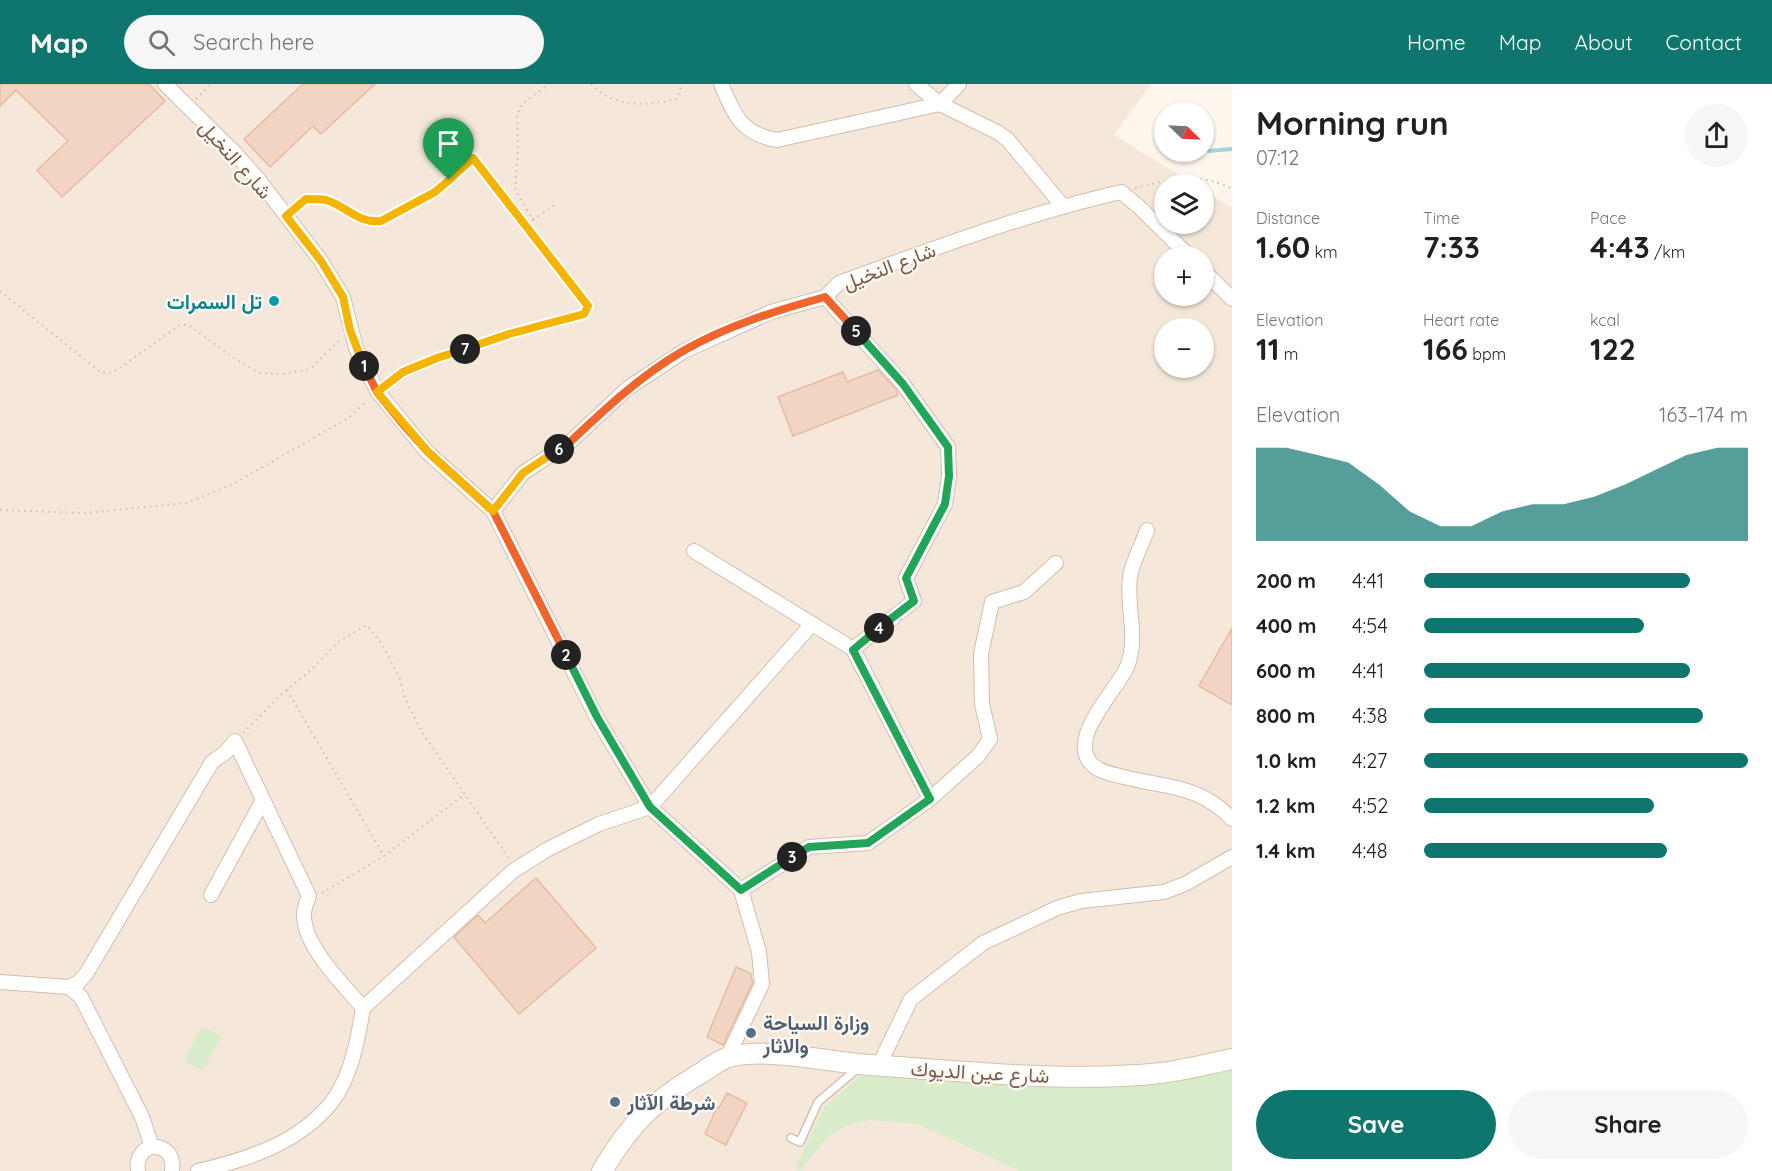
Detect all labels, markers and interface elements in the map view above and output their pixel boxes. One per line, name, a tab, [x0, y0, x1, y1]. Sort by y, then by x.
search box	[124, 15, 544, 69]
text: Map	[30, 25, 88, 60]
icon: search	[145, 26, 178, 59]
text: Search here	[193, 28, 315, 56]
text: Home	[1407, 29, 1466, 55]
text: Map	[1499, 29, 1542, 55]
text: About	[1575, 29, 1633, 55]
text: Contact	[1666, 29, 1742, 55]
north arrow	[1154, 102, 1214, 162]
map controls	[1154, 102, 1214, 378]
text: Morning run	[1256, 102, 1449, 143]
button: share	[1685, 104, 1748, 167]
street label: شارع النخيل	[193, 114, 278, 205]
pin	[423, 118, 474, 180]
icon: arrive	[432, 127, 465, 160]
text: 07:12	[1256, 145, 1299, 170]
button: layers	[1154, 174, 1214, 234]
text: Distance	[1256, 208, 1320, 228]
text: Time	[1423, 208, 1460, 228]
text: Pace	[1590, 208, 1626, 228]
text: 1.60	[1256, 228, 1310, 266]
text: 7:33	[1423, 228, 1480, 266]
text: 4:43	[1590, 228, 1650, 266]
street label: شارع النخيل	[839, 237, 940, 297]
text: km	[1310, 242, 1338, 262]
text: /km	[1650, 242, 1685, 262]
button: +	[1154, 246, 1214, 306]
place label: تل السمرات	[167, 289, 262, 315]
marker: تل السمرات	[267, 294, 281, 308]
text: Elevation	[1256, 310, 1323, 330]
text: Heart rate	[1423, 310, 1499, 330]
text: kcal	[1590, 310, 1620, 330]
pin: 5	[841, 316, 871, 346]
button: −	[1154, 318, 1214, 378]
text: 5	[851, 321, 861, 341]
text: 11	[1256, 330, 1279, 368]
text: 166	[1423, 330, 1468, 368]
text: 122	[1590, 330, 1636, 368]
pin: 7	[450, 334, 480, 364]
text: 7	[461, 339, 469, 359]
text: m	[1279, 344, 1298, 364]
text: bpm	[1468, 344, 1506, 364]
pin: 1	[349, 351, 379, 381]
text: 1	[361, 356, 367, 376]
text: Elevation	[1256, 402, 1340, 427]
text: 163–174 m	[1659, 402, 1748, 427]
pin: 6	[544, 434, 574, 464]
text: 6	[555, 439, 563, 459]
text: 200 m	[1256, 568, 1316, 593]
text: 4:41	[1352, 568, 1384, 593]
pin: 4	[864, 613, 894, 643]
text: 400 m	[1256, 613, 1316, 638]
text: 4:54	[1352, 613, 1388, 638]
text: 4	[874, 618, 884, 638]
pin: 2	[551, 640, 581, 670]
text: 2	[561, 645, 571, 665]
text: 600 m	[1256, 658, 1316, 683]
text: 4:41	[1352, 658, 1384, 683]
text: 800 m	[1256, 703, 1316, 728]
text: 4:38	[1352, 703, 1388, 728]
text: 1.0 km	[1256, 748, 1316, 773]
text: 4:27	[1352, 748, 1387, 773]
text: 1.2 km	[1256, 793, 1316, 818]
text: 4:52	[1352, 793, 1388, 818]
text: 1.4 km	[1256, 838, 1315, 863]
text: 4:48	[1352, 838, 1388, 863]
pin: 3	[777, 842, 807, 872]
text: 3	[788, 847, 796, 867]
place label: وزارة السياحة والاثار	[762, 1010, 869, 1059]
marker: وزارة السياحة والاثار	[744, 1026, 758, 1040]
street label: شارع عين الديوك	[910, 1056, 1050, 1090]
place label: شرطة الآثار	[626, 1090, 715, 1116]
button: Save	[1256, 1090, 1496, 1159]
button: Share	[1508, 1090, 1748, 1159]
marker: شرطة الآثار	[608, 1095, 622, 1109]

